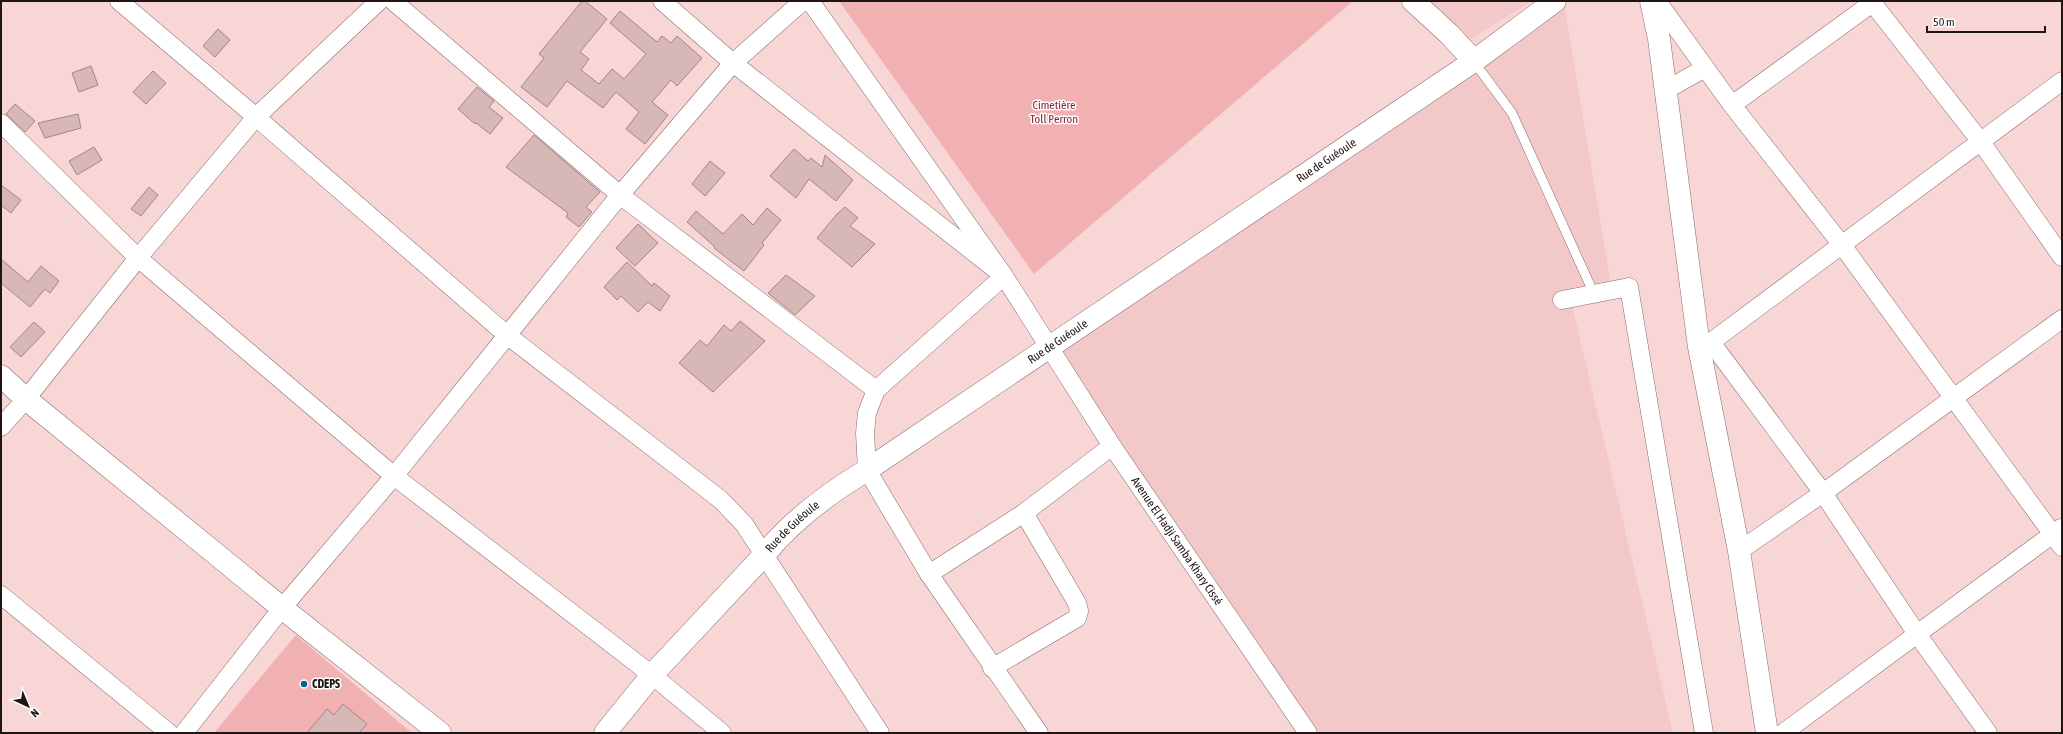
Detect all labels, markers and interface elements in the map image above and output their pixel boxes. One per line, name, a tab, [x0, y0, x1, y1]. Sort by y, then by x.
scale bar	[1927, 8, 2045, 34]
text: 50 m	[1933, 15, 1955, 29]
park label: Cimetière Toll Perron	[1030, 98, 1078, 126]
street label: Rue de Guéoule	[1294, 135, 1359, 186]
street label: Rue de Guéoule	[1025, 316, 1090, 367]
street label: Avenue El Hadji Samba Khary Cissé	[1128, 474, 1226, 608]
street label: Rue de Guéoule	[762, 498, 822, 555]
place label: CDEPS	[312, 677, 340, 691]
marker: CDEPS	[299, 679, 309, 689]
north arrow	[8, 686, 48, 726]
text: N	[28, 707, 41, 720]

